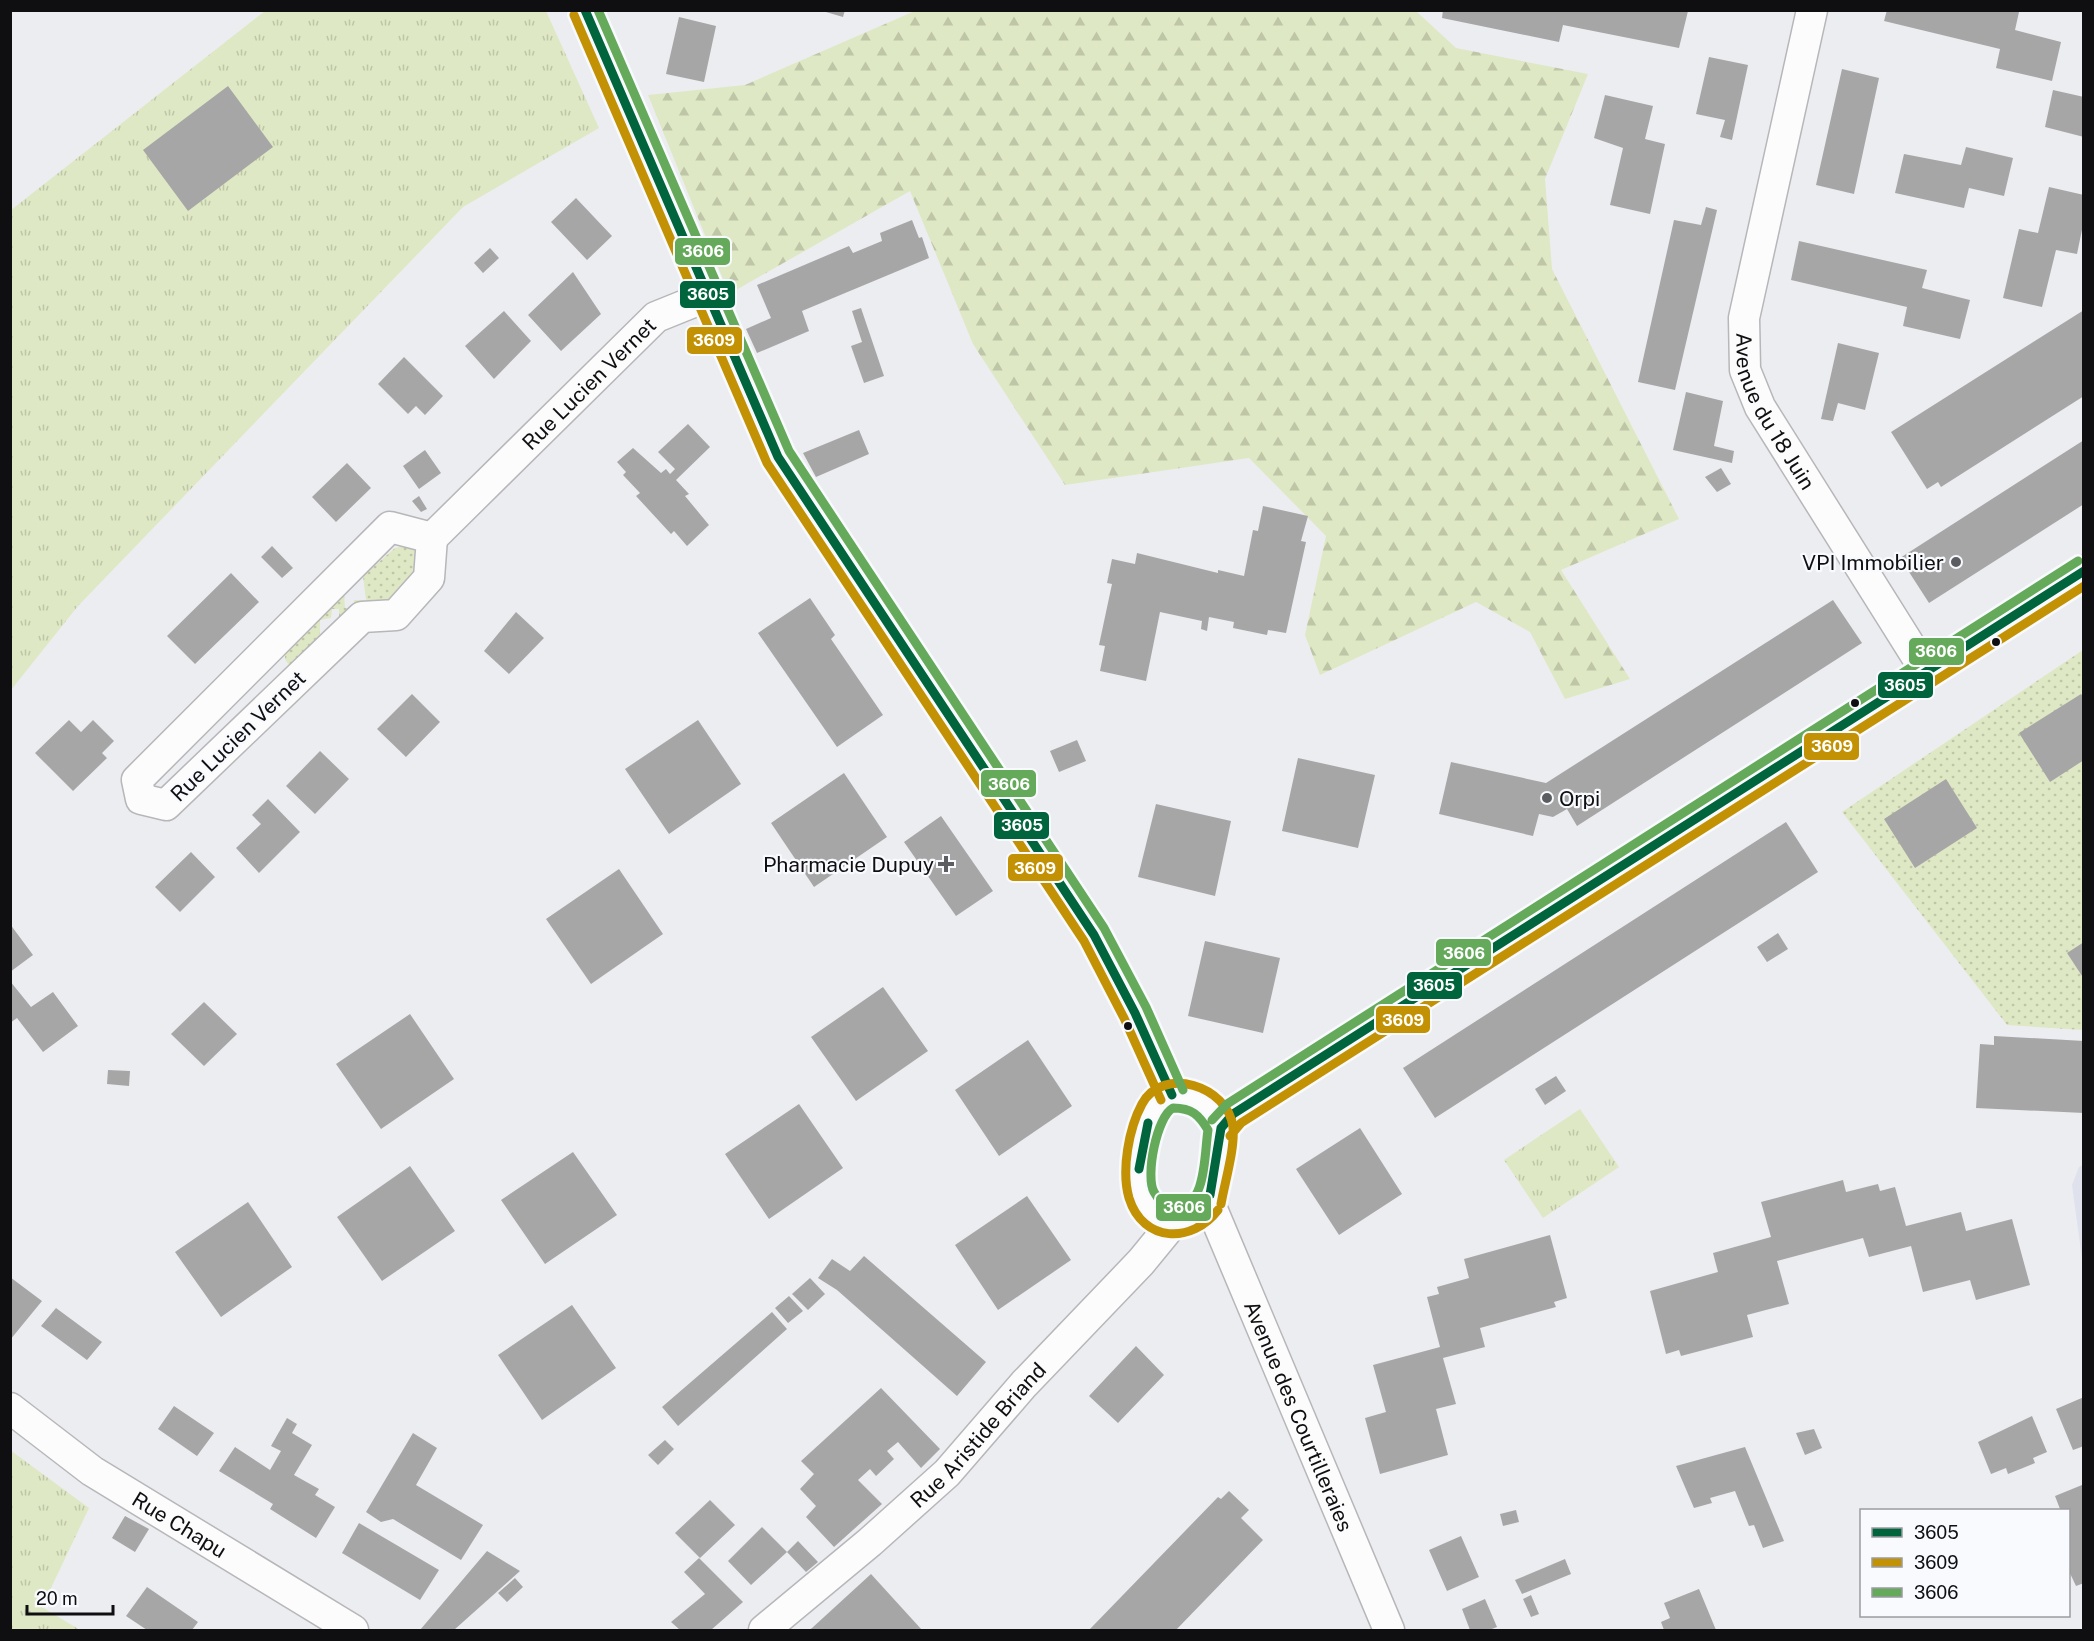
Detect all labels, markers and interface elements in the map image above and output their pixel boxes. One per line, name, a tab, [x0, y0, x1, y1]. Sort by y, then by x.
line badge: 3606	[674, 237, 731, 266]
text: 3606	[682, 242, 724, 261]
line badge: 3605	[679, 280, 736, 309]
text: 3605	[687, 285, 729, 304]
street label: Rue Lucien Vernet	[517, 312, 661, 455]
line badge: 3609	[686, 326, 743, 355]
text: 3609	[693, 331, 735, 350]
street label: Avenue du 18 Juin	[1732, 332, 1821, 494]
place label: VPI Immobilier	[1802, 550, 1944, 575]
marker: VPI Immobilier	[1949, 555, 1963, 569]
unlabelled marker	[1990, 636, 2002, 648]
line badge: 3606	[1908, 637, 1965, 666]
text: 3606	[1915, 642, 1957, 661]
street label: Rue Lucien Vernet	[165, 665, 311, 807]
line badge: 3605	[1877, 671, 1934, 699]
text: 3605	[1884, 676, 1926, 695]
unlabelled marker	[1849, 697, 1861, 709]
line badge: 3609	[1803, 732, 1860, 761]
text: 3609	[1811, 737, 1853, 756]
line badge: 3606	[980, 769, 1037, 798]
text: 3606	[988, 775, 1030, 794]
place label: Orpi	[1559, 786, 1600, 811]
marker: Orpi	[1540, 791, 1554, 805]
line badge: 3605	[993, 811, 1050, 840]
text: 3605	[1001, 816, 1043, 835]
place label: Pharmacie Dupuy	[763, 852, 934, 877]
line badge: 3609	[1007, 853, 1064, 882]
marker: Pharmacie Dupuy	[939, 857, 953, 871]
text: 3609	[1014, 859, 1056, 878]
line badge: 3606	[1435, 938, 1492, 967]
text: 3606	[1443, 944, 1485, 963]
line badge: 3605	[1406, 971, 1463, 1000]
text: 3605	[1413, 976, 1455, 995]
line badge: 3609	[1375, 1005, 1431, 1034]
text: 3609	[1382, 1011, 1424, 1030]
unlabelled marker	[1122, 1020, 1134, 1032]
line badge: 3606	[1155, 1193, 1212, 1222]
text: 3606	[1163, 1198, 1205, 1217]
street label: Avenue des Courtilleraies	[1239, 1297, 1359, 1535]
street label: Rue Aristide Briand	[905, 1357, 1051, 1513]
street label: Rue Chapu	[128, 1486, 231, 1563]
legend	[1860, 1509, 2070, 1617]
text: 3605	[1914, 1522, 1959, 1543]
text: 3609	[1914, 1552, 1958, 1573]
scale bar	[27, 1578, 112, 1616]
text: 3606	[1914, 1582, 1958, 1603]
text: 20 m	[36, 1588, 78, 1609]

